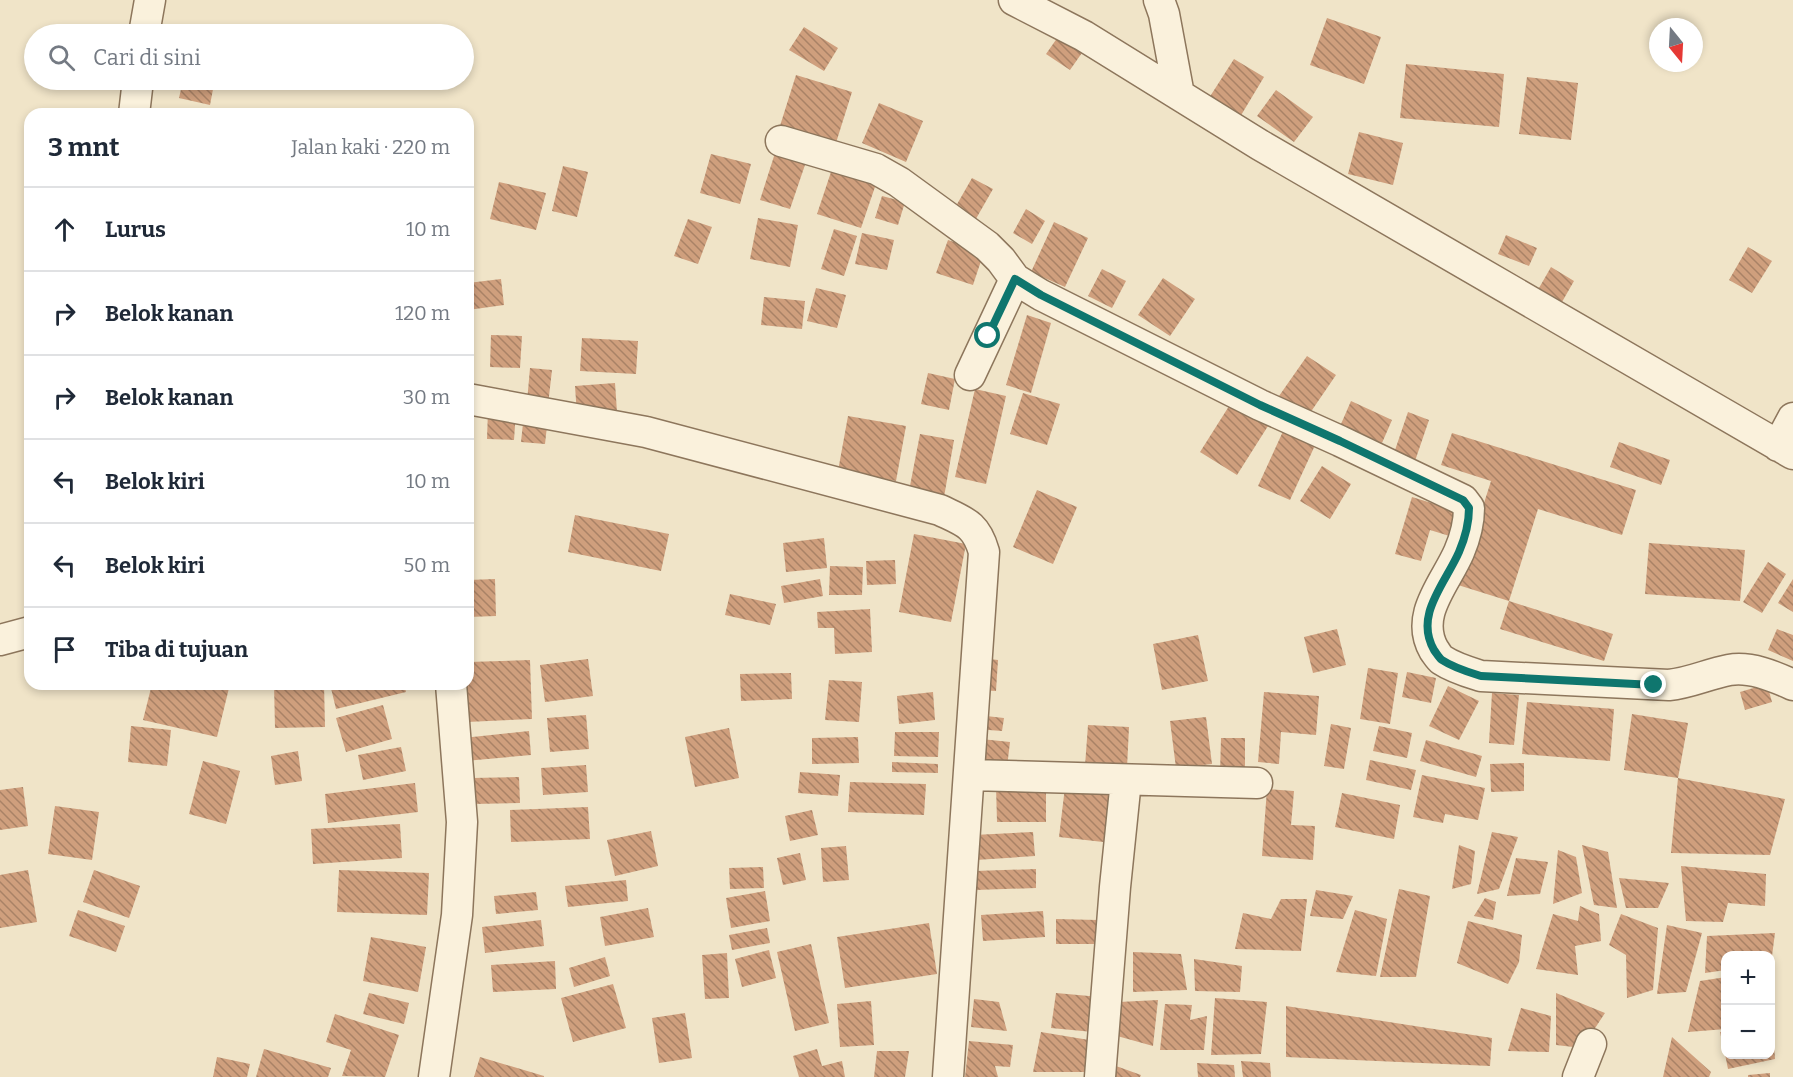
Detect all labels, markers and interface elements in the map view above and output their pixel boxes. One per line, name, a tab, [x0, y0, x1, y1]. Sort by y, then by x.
north arrow	[1649, 18, 1703, 72]
search box	[24, 24, 474, 90]
icon: search	[45, 41, 78, 74]
text: Cari di sini	[93, 44, 201, 71]
text: 3 mnt	[48, 132, 119, 163]
text: Jalan kaki · 220 m	[291, 135, 450, 159]
icon: ahead	[48, 213, 81, 246]
text: Lurus	[105, 216, 166, 243]
text: 10 m	[406, 217, 450, 241]
icon: right	[48, 297, 81, 330]
text: Belok kanan	[105, 300, 233, 327]
text: 120 m	[395, 301, 450, 325]
route start	[974, 322, 1000, 348]
icon: right	[48, 381, 81, 414]
text: Belok kanan	[105, 384, 233, 411]
text: 30 m	[403, 385, 450, 409]
icon: left	[48, 465, 81, 498]
text: Belok kiri	[105, 468, 205, 495]
text: 10 m	[406, 469, 450, 493]
icon: left	[48, 549, 81, 582]
text: Belok kiri	[105, 552, 205, 579]
text: 50 m	[403, 553, 450, 577]
icon: arrive	[48, 633, 81, 666]
text: Tiba di tujuan	[105, 636, 248, 663]
route end	[1640, 671, 1666, 697]
map controls	[1721, 951, 1775, 1059]
button: +	[1721, 951, 1775, 1005]
button: −	[1721, 1005, 1775, 1059]

